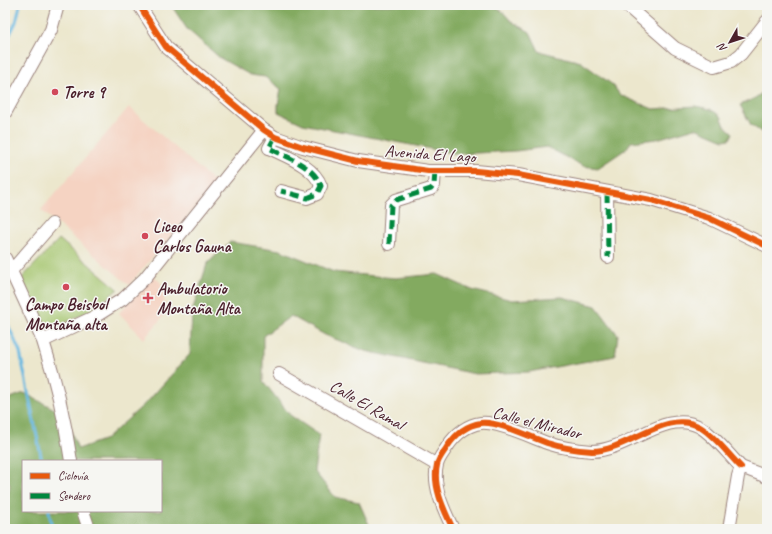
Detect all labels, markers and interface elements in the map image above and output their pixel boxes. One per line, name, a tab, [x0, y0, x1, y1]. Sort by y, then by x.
north arrow	[710, 22, 750, 62]
text: N	[713, 40, 730, 55]
place label: Torre 9	[63, 82, 107, 103]
marker: Torre 9	[50, 87, 60, 97]
street label: Avenida El Lago	[384, 140, 478, 168]
place label: Liceo Carlos Gauna	[153, 216, 233, 257]
marker: Liceo Carlos Gauna	[140, 231, 150, 241]
place label: Ambulatorio Montaña Alta	[157, 278, 242, 319]
marker: Campo Beisbol Montaña alta	[61, 282, 71, 292]
marker: Ambulatorio Montaña Alta	[142, 292, 154, 304]
place label: Campo Beisbol Montaña alta	[25, 294, 110, 335]
street label: Calle El Ramal	[326, 375, 411, 436]
street label: Calle el Mirador	[490, 402, 585, 445]
legend	[22, 460, 162, 512]
text: Ciclovía	[58, 468, 89, 484]
text: Sendero	[58, 488, 91, 504]

